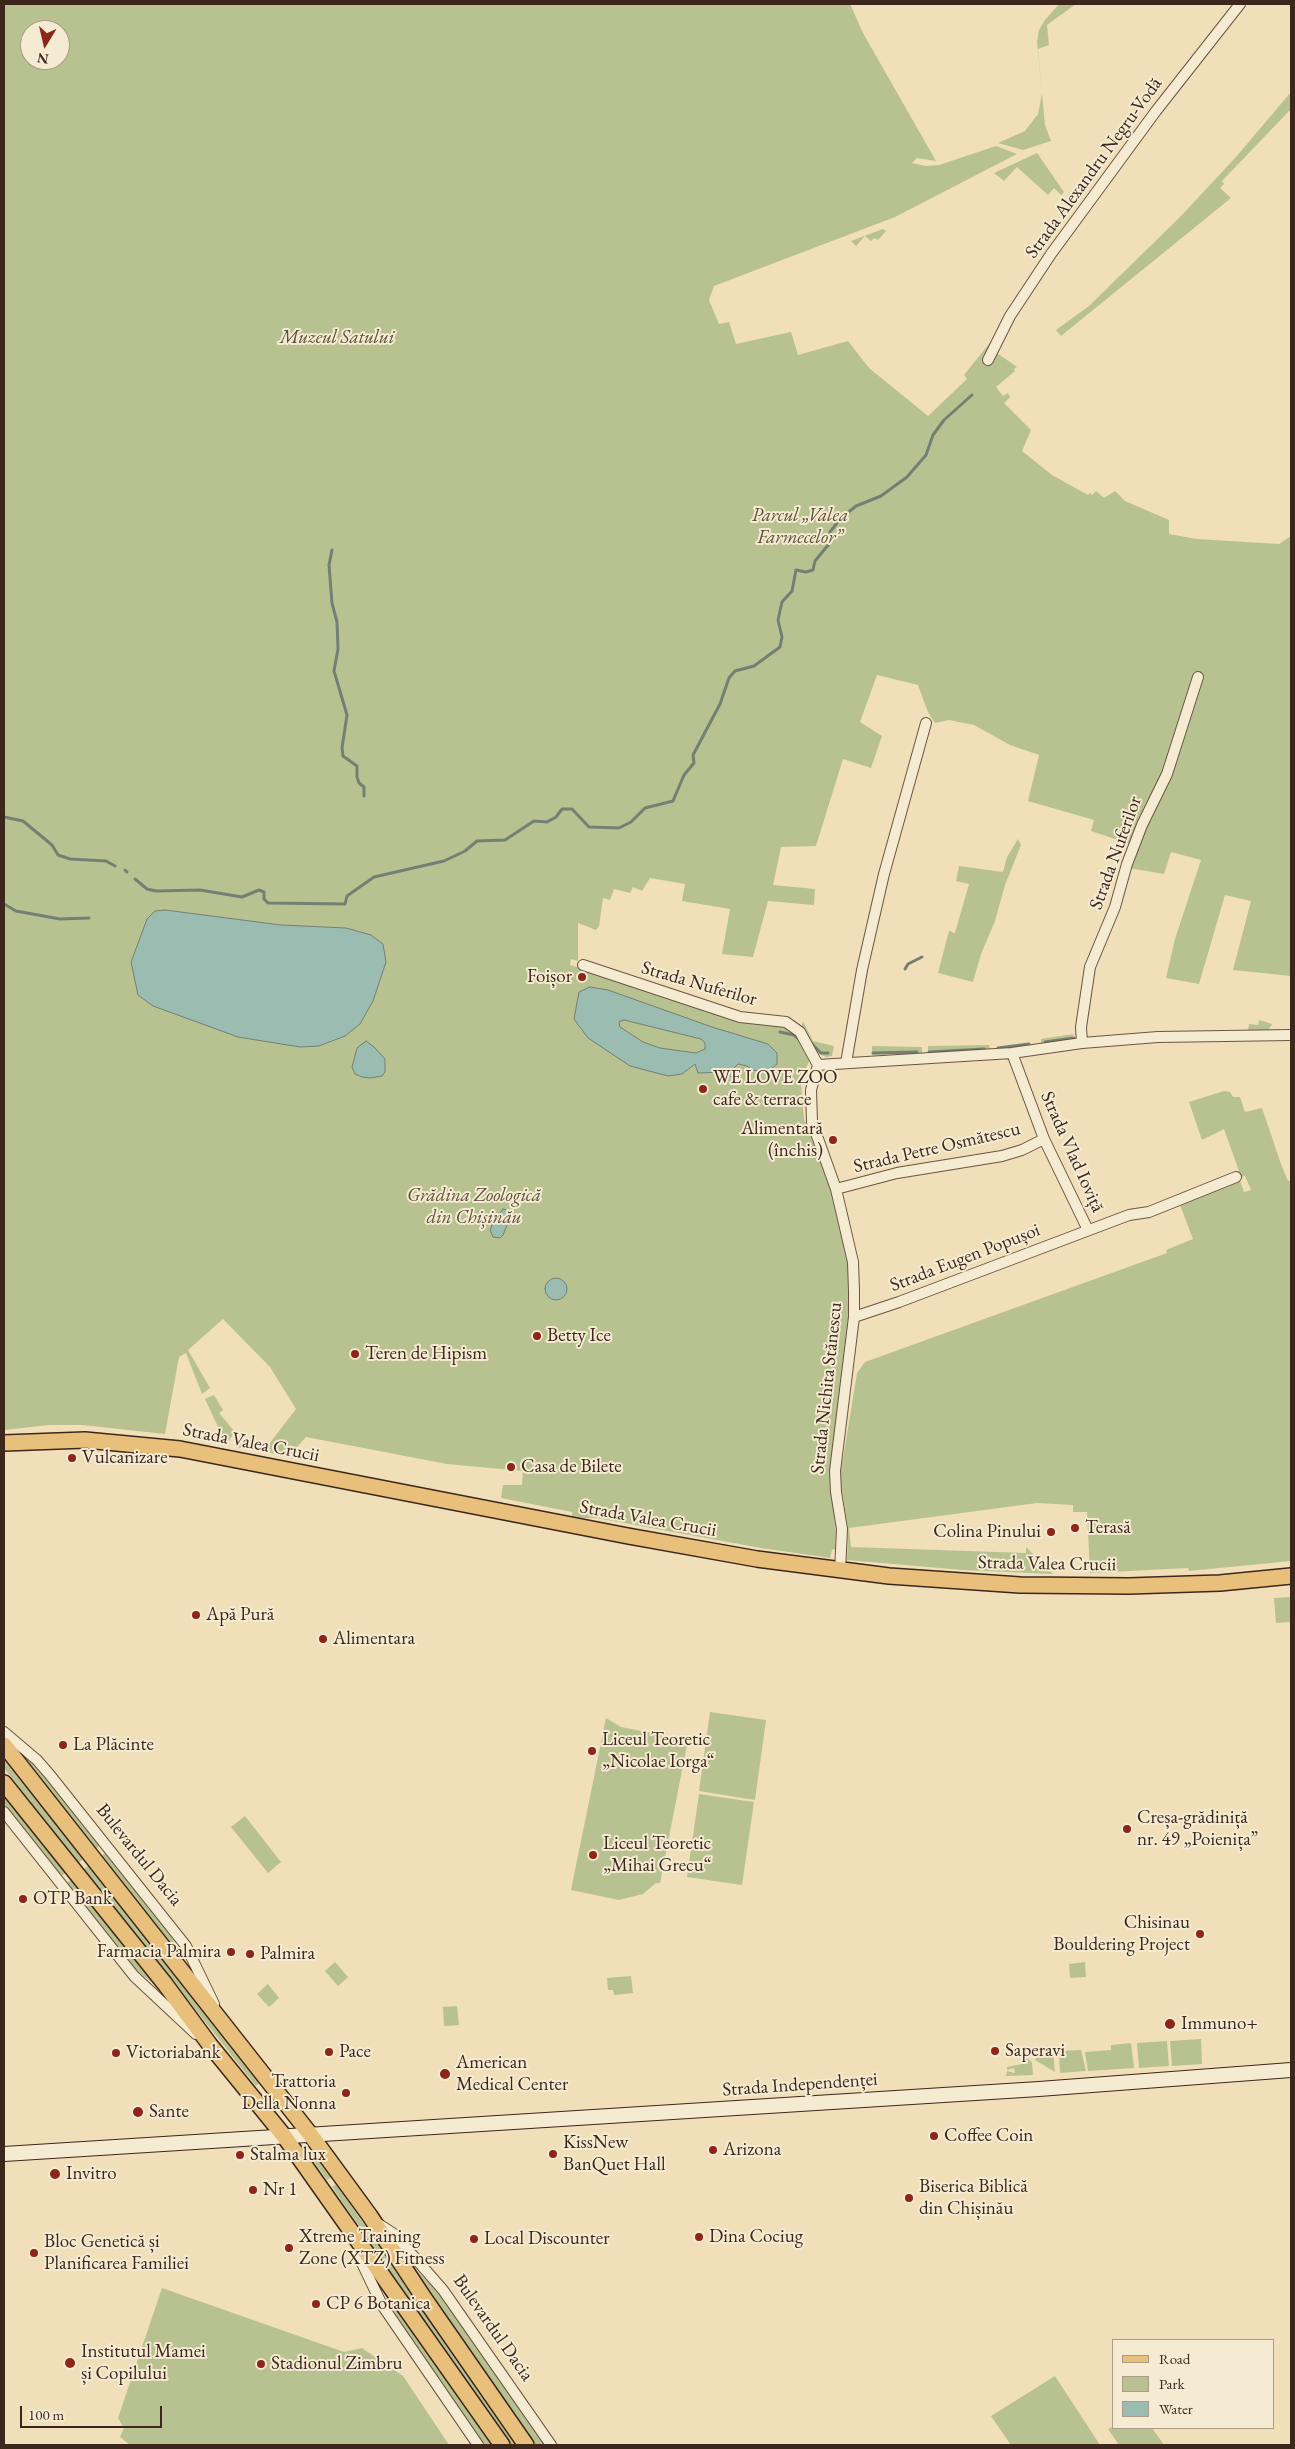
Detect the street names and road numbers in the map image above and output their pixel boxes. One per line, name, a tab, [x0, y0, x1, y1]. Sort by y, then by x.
street label: Strada Alexandru Negru-Vodă	[1021, 73, 1167, 263]
street label: Strada Nuferilor	[1085, 793, 1147, 913]
street label: Strada Nuferilor	[639, 957, 759, 1011]
street label: Strada Vlad Ioviță	[1035, 1088, 1109, 1216]
street label: Strada Petre Osmătescu	[851, 1118, 1023, 1178]
street label: Strada Eugen Popușoi	[887, 1219, 1043, 1297]
street label: Strada Nichita Stănescu	[807, 1301, 847, 1475]
street label: Strada Valea Crucii	[181, 1419, 321, 1467]
street label: Strada Valea Crucii	[578, 1496, 718, 1542]
street label: Strada Valea Crucii	[978, 1551, 1116, 1577]
street label: Bulevardul Dacia	[91, 1799, 187, 1911]
street label: Strada Independenței	[722, 2068, 878, 2102]
street label: Bulevardul Dacia	[448, 2270, 538, 2386]

